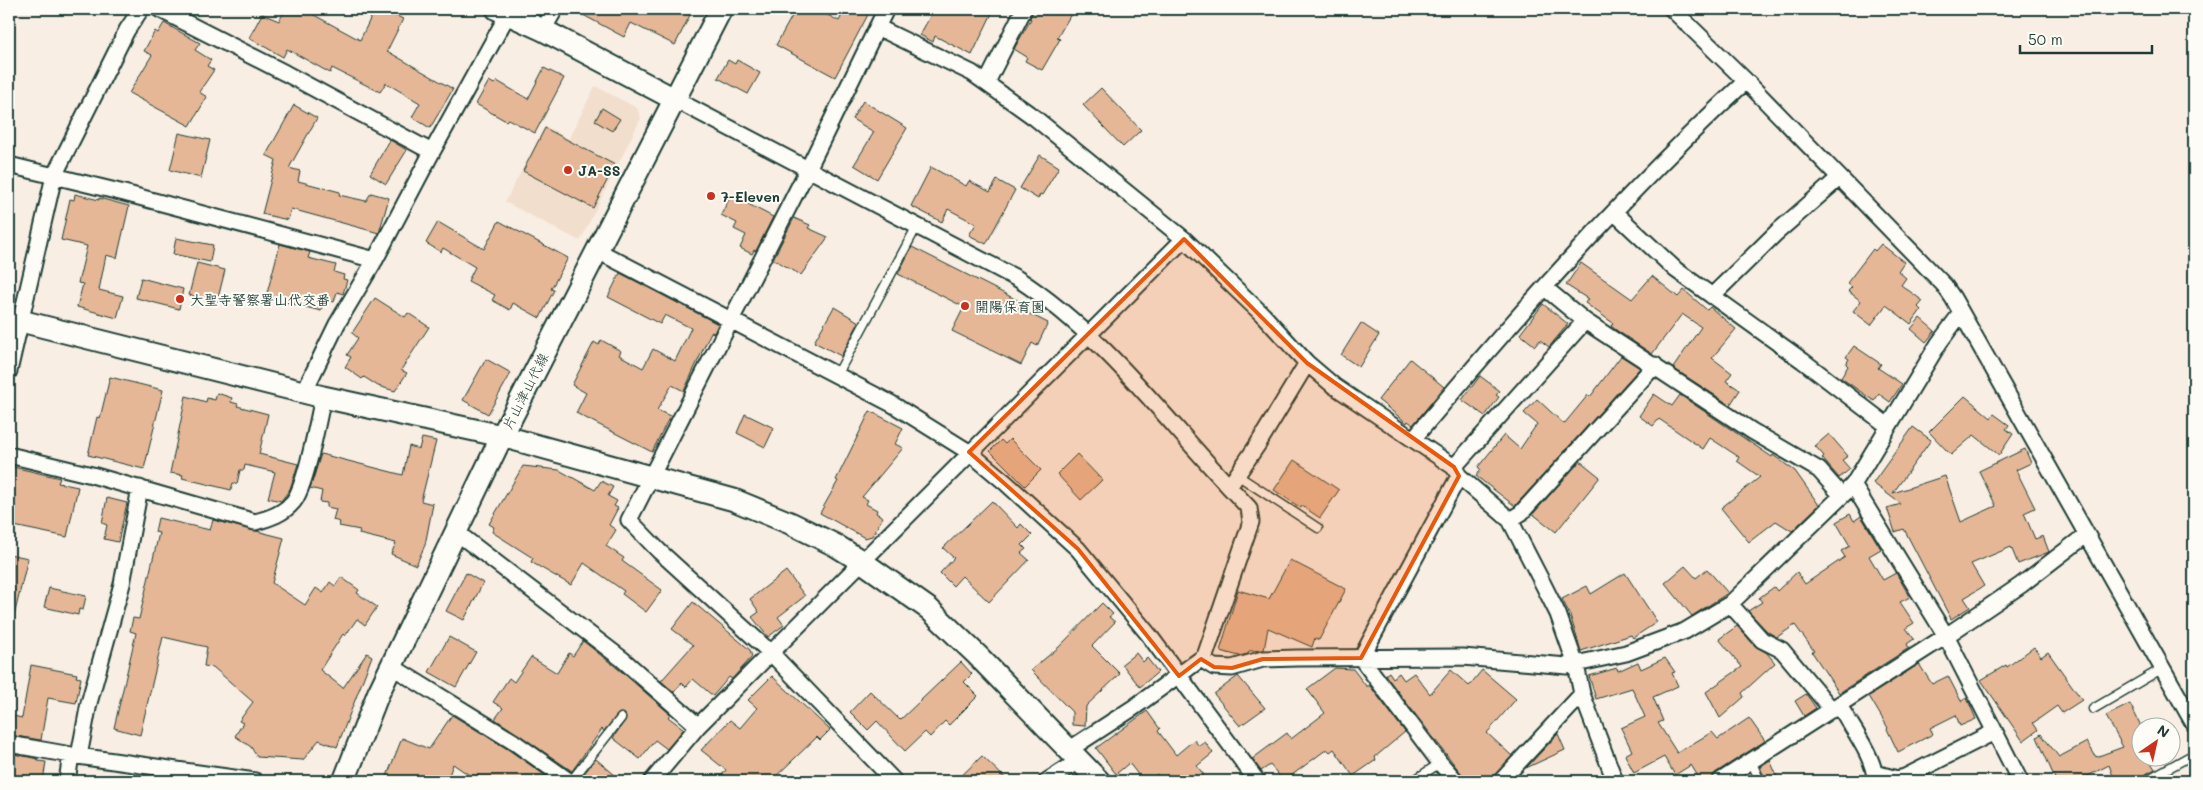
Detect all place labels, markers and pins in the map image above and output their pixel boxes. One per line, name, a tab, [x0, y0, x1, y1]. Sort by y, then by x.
place label: JA-SS	[578, 161, 620, 180]
marker: JA-SS	[562, 164, 574, 176]
place label: 7-Eleven	[721, 187, 780, 206]
marker: 7-Eleven	[705, 190, 717, 202]
place label: 大聖寺警察署山代交番	[190, 290, 330, 309]
marker: 大聖寺警察署山代交番	[174, 293, 186, 305]
place label: 開陽保育園	[975, 297, 1045, 316]
marker: 開陽保育園	[959, 300, 971, 312]

